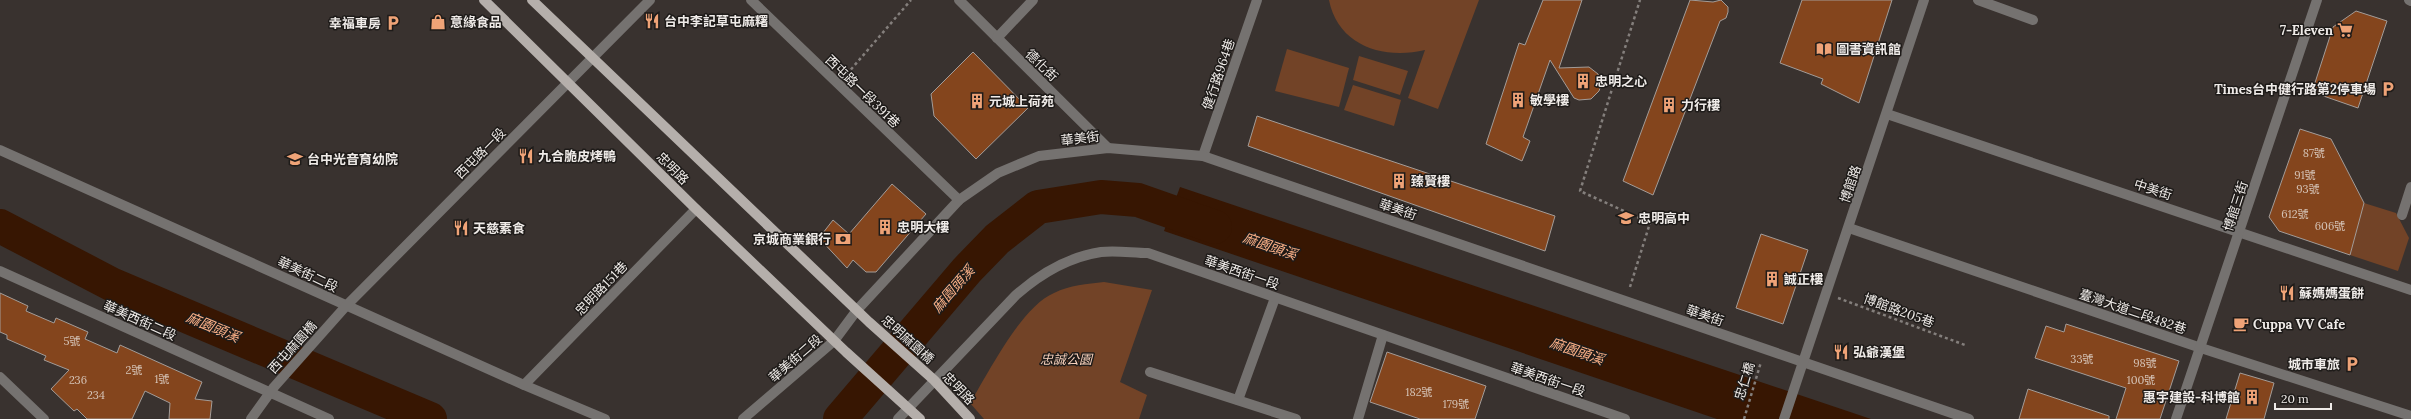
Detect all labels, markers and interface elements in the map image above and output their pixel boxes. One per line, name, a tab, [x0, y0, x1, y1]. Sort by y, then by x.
restaurant icon: 台中李記草屯麻糬	[643, 12, 661, 30]
shop icon: 意緣食品	[429, 13, 447, 31]
place label: 台中李記草屯麻糬	[664, 13, 768, 30]
parking icon: 幸福車房	[384, 14, 402, 32]
place label: 意緣食品	[450, 14, 502, 31]
place label: 幸福車房	[329, 15, 381, 32]
supermarket icon: 7-Eleven	[2336, 21, 2354, 39]
place label: 7-Eleven	[2280, 22, 2334, 39]
street label: 健行路964巷	[1198, 36, 1239, 112]
library icon: 圖書資訊館	[1815, 40, 1833, 58]
place label: 圖書資訊館	[1836, 41, 1901, 58]
street label: 德化街	[1022, 46, 1062, 85]
street label: 西屯路一段391巷	[822, 51, 904, 131]
building icon: 忠明之心	[1574, 72, 1592, 90]
place label: 忠明之心	[1595, 73, 1647, 90]
parking icon: Times台中健行路第2停車場	[2379, 80, 2397, 98]
place label: Times台中健行路第2停車場	[2214, 81, 2376, 98]
building icon: 敏學樓	[1509, 91, 1527, 109]
building icon: 元城上荷苑	[968, 92, 986, 110]
place label: 敏學樓	[1530, 92, 1569, 109]
place label: 元城上荷苑	[989, 93, 1054, 110]
building icon: 力行樓	[1660, 96, 1678, 114]
place label: 力行樓	[1681, 97, 1720, 114]
street label: 西屯路一段	[451, 124, 509, 182]
street label: 華美街	[1060, 128, 1100, 149]
house number: 87號	[2303, 146, 2325, 160]
restaurant icon: 九合脆皮烤鴨	[517, 147, 535, 165]
place label: 九合脆皮烤鴨	[538, 148, 616, 165]
street label: 忠明路	[653, 149, 692, 188]
school or university icon: 台中光音育幼院	[286, 150, 304, 168]
place label: 台中光音育幼院	[307, 151, 398, 168]
street label: 博館路	[1836, 163, 1865, 205]
house number: 91號	[2294, 168, 2316, 182]
building icon: 臻賢樓	[1390, 172, 1408, 190]
place label: 臻賢樓	[1411, 173, 1450, 190]
street label: 中美街	[2132, 175, 2174, 204]
street label: 博館三街	[2219, 179, 2252, 234]
house number: 93號	[2296, 182, 2320, 196]
street label: 華美街	[1377, 195, 1419, 224]
house number: 612號	[2281, 207, 2309, 221]
school or university icon: 忠明高中	[1617, 209, 1635, 227]
place label: 忠明高中	[1638, 210, 1690, 227]
building icon: 忠明大樓	[876, 218, 894, 236]
restaurant icon: 天慈素食	[452, 219, 470, 237]
place label: 忠明大樓	[897, 219, 949, 236]
house number: 606號	[2315, 219, 2345, 233]
place label: 天慈素食	[473, 220, 525, 237]
water label: 麻園頭溪	[1241, 228, 1301, 264]
bank icon: 京城商業銀行	[834, 230, 852, 248]
place label: 京城商業銀行	[753, 231, 831, 248]
street label: 華美西街一段	[1202, 252, 1281, 293]
street label: 華美街二段	[275, 253, 341, 296]
street label: 忠明路151巷	[571, 258, 631, 319]
water label: 麻園頭溪	[928, 260, 979, 316]
building icon: 誠正樓	[1763, 270, 1781, 288]
place label: 誠正樓	[1784, 271, 1823, 288]
restaurant icon: 蘇媽媽蛋餅	[2278, 284, 2296, 302]
street label: 臺灣大道二段482巷	[2077, 285, 2189, 338]
place label: 蘇媽媽蛋餅	[2299, 285, 2364, 302]
street label: 博館路205巷	[1861, 290, 1937, 331]
street label: 華美西街二段	[101, 297, 179, 344]
street label: 華美街	[1684, 301, 1726, 330]
water label: 麻園頭溪	[184, 308, 244, 347]
street label: 忠明麻園橋	[878, 311, 938, 367]
cafe icon: Cuppa VV Cafe	[2232, 315, 2250, 333]
place label: Cuppa VV Cafe	[2253, 316, 2345, 333]
street label: 西屯麻園橋	[264, 317, 320, 377]
street label: 華美街二段	[765, 331, 825, 386]
water label: 麻園頭溪	[1548, 333, 1608, 369]
house number: 5號	[64, 334, 81, 348]
restaurant icon: 弘爺漢堡	[1832, 343, 1850, 361]
place label: 弘爺漢堡	[1853, 344, 1905, 361]
park label: 忠誠公園	[1040, 351, 1094, 368]
house number: 33號	[2070, 352, 2094, 366]
parking icon: 城市車旅	[2343, 355, 2361, 373]
house number: 98號	[2133, 356, 2157, 370]
place label: 城市車旅	[2288, 356, 2340, 373]
street label: 華美西街一段	[1508, 359, 1587, 400]
street label: 忠仁橋	[1731, 360, 1758, 402]
house number: 2號	[126, 363, 142, 377]
street label: 忠明路	[939, 368, 978, 408]
house number: 1號	[154, 372, 170, 386]
house number: 236	[69, 373, 87, 387]
house number: 100號	[2127, 373, 2155, 387]
house number: 182號	[1405, 385, 1433, 399]
scale bar	[2275, 385, 2331, 411]
house number: 234	[87, 388, 105, 402]
building icon: 惠宇建設-科博館	[2243, 388, 2261, 406]
place label: 惠宇建設-科博館	[2143, 389, 2240, 406]
text: 20 m	[2281, 391, 2309, 406]
house number: 179號	[1443, 397, 1469, 411]

